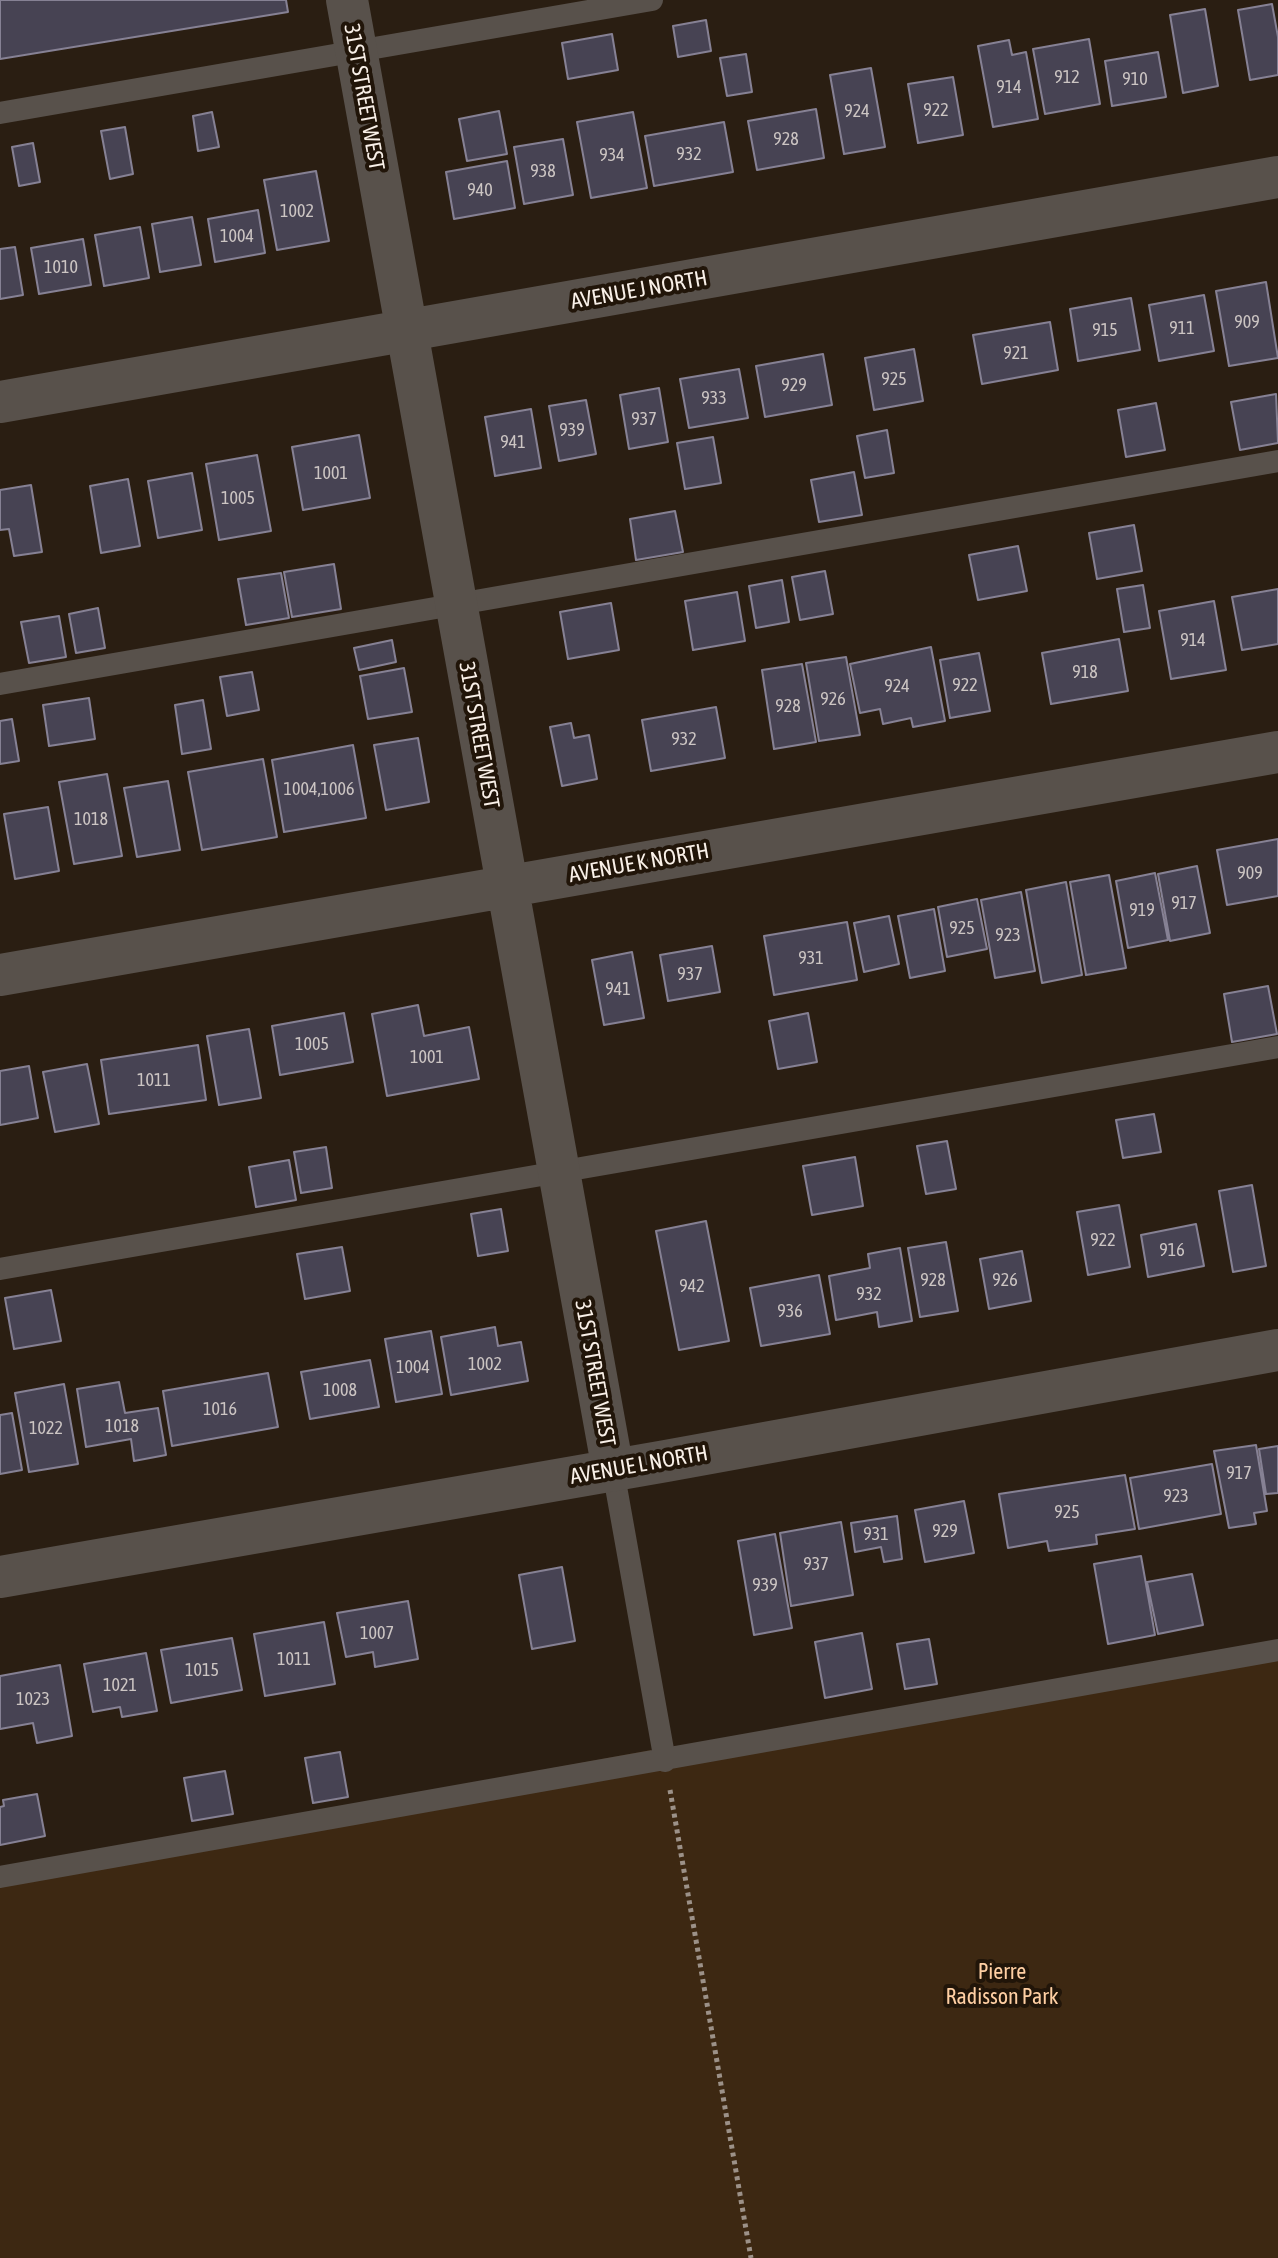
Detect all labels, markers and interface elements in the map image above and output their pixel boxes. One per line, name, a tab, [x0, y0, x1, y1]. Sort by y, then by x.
street label: 31ST STREET WEST	[338, 22, 390, 172]
house number: 912	[1054, 66, 1080, 88]
house number: 910	[1122, 68, 1148, 90]
house number: 914	[996, 76, 1022, 98]
house number: 922	[923, 99, 949, 121]
house number: 924	[844, 100, 870, 122]
house number: 928	[773, 128, 799, 150]
house number: 932	[676, 143, 702, 165]
house number: 934	[599, 144, 625, 166]
house number: 938	[530, 160, 556, 182]
house number: 940	[467, 179, 493, 201]
house number: 1002	[280, 200, 314, 222]
house number: 1004	[220, 225, 254, 247]
house number: 1010	[44, 256, 78, 278]
street label: AVENUE J NORTH	[569, 265, 709, 315]
house number: 909	[1234, 311, 1260, 333]
house number: 911	[1169, 317, 1195, 339]
house number: 915	[1092, 319, 1118, 341]
house number: 921	[1003, 342, 1029, 364]
house number: 925	[881, 368, 907, 390]
house number: 929	[781, 374, 807, 396]
house number: 933	[701, 387, 727, 409]
house number: 937	[631, 408, 657, 430]
house number: 939	[559, 419, 585, 441]
house number: 941	[500, 431, 526, 453]
house number: 1001	[314, 462, 348, 484]
house number: 1005	[221, 487, 255, 509]
house number: 914	[1180, 629, 1206, 651]
street label: 31ST STREET WEST	[453, 660, 505, 810]
house number: 918	[1072, 661, 1098, 683]
house number: 922	[952, 674, 978, 696]
house number: 924	[884, 675, 910, 697]
house number: 926	[820, 688, 846, 710]
house number: 928	[775, 695, 801, 717]
house number: 932	[671, 728, 697, 750]
house number: 1004,1006	[284, 778, 354, 800]
house number: 1018	[74, 808, 108, 830]
street label: AVENUE K NORTH	[567, 838, 711, 888]
house number: 909	[1237, 862, 1263, 884]
house number: 917	[1171, 892, 1197, 914]
house number: 919	[1129, 899, 1155, 921]
house number: 925	[949, 917, 975, 939]
house number: 923	[995, 924, 1021, 946]
house number: 931	[798, 947, 824, 969]
house number: 937	[677, 963, 703, 985]
house number: 941	[605, 978, 631, 1000]
house number: 1005	[295, 1033, 329, 1055]
house number: 1001	[410, 1046, 444, 1068]
house number: 1011	[137, 1069, 171, 1091]
house number: 922	[1090, 1229, 1116, 1251]
house number: 916	[1159, 1239, 1185, 1261]
house number: 928	[920, 1269, 946, 1291]
house number: 926	[992, 1269, 1018, 1291]
house number: 942	[679, 1275, 705, 1297]
house number: 932	[856, 1283, 882, 1305]
street label: 31ST STREET WEST	[569, 1298, 621, 1448]
house number: 936	[777, 1300, 803, 1322]
house number: 1002	[468, 1353, 502, 1375]
house number: 1004	[396, 1356, 430, 1378]
house number: 1008	[323, 1379, 357, 1401]
house number: 1016	[203, 1398, 237, 1420]
house number: 1018	[105, 1415, 139, 1437]
house number: 1022	[29, 1417, 63, 1439]
street label: AVENUE L NORTH	[568, 1440, 710, 1490]
house number: 917	[1226, 1462, 1252, 1484]
house number: 923	[1163, 1485, 1189, 1507]
house number: 925	[1054, 1501, 1080, 1523]
house number: 929	[932, 1520, 958, 1542]
house number: 931	[863, 1523, 889, 1545]
house number: 937	[803, 1553, 829, 1575]
house number: 939	[752, 1574, 778, 1596]
house number: 1007	[360, 1622, 394, 1644]
house number: 1011	[277, 1648, 311, 1670]
house number: 1015	[185, 1659, 219, 1681]
house number: 1021	[103, 1674, 137, 1696]
house number: 1023	[16, 1688, 50, 1710]
park label: Pierre Radisson Park	[945, 1959, 1059, 2010]

